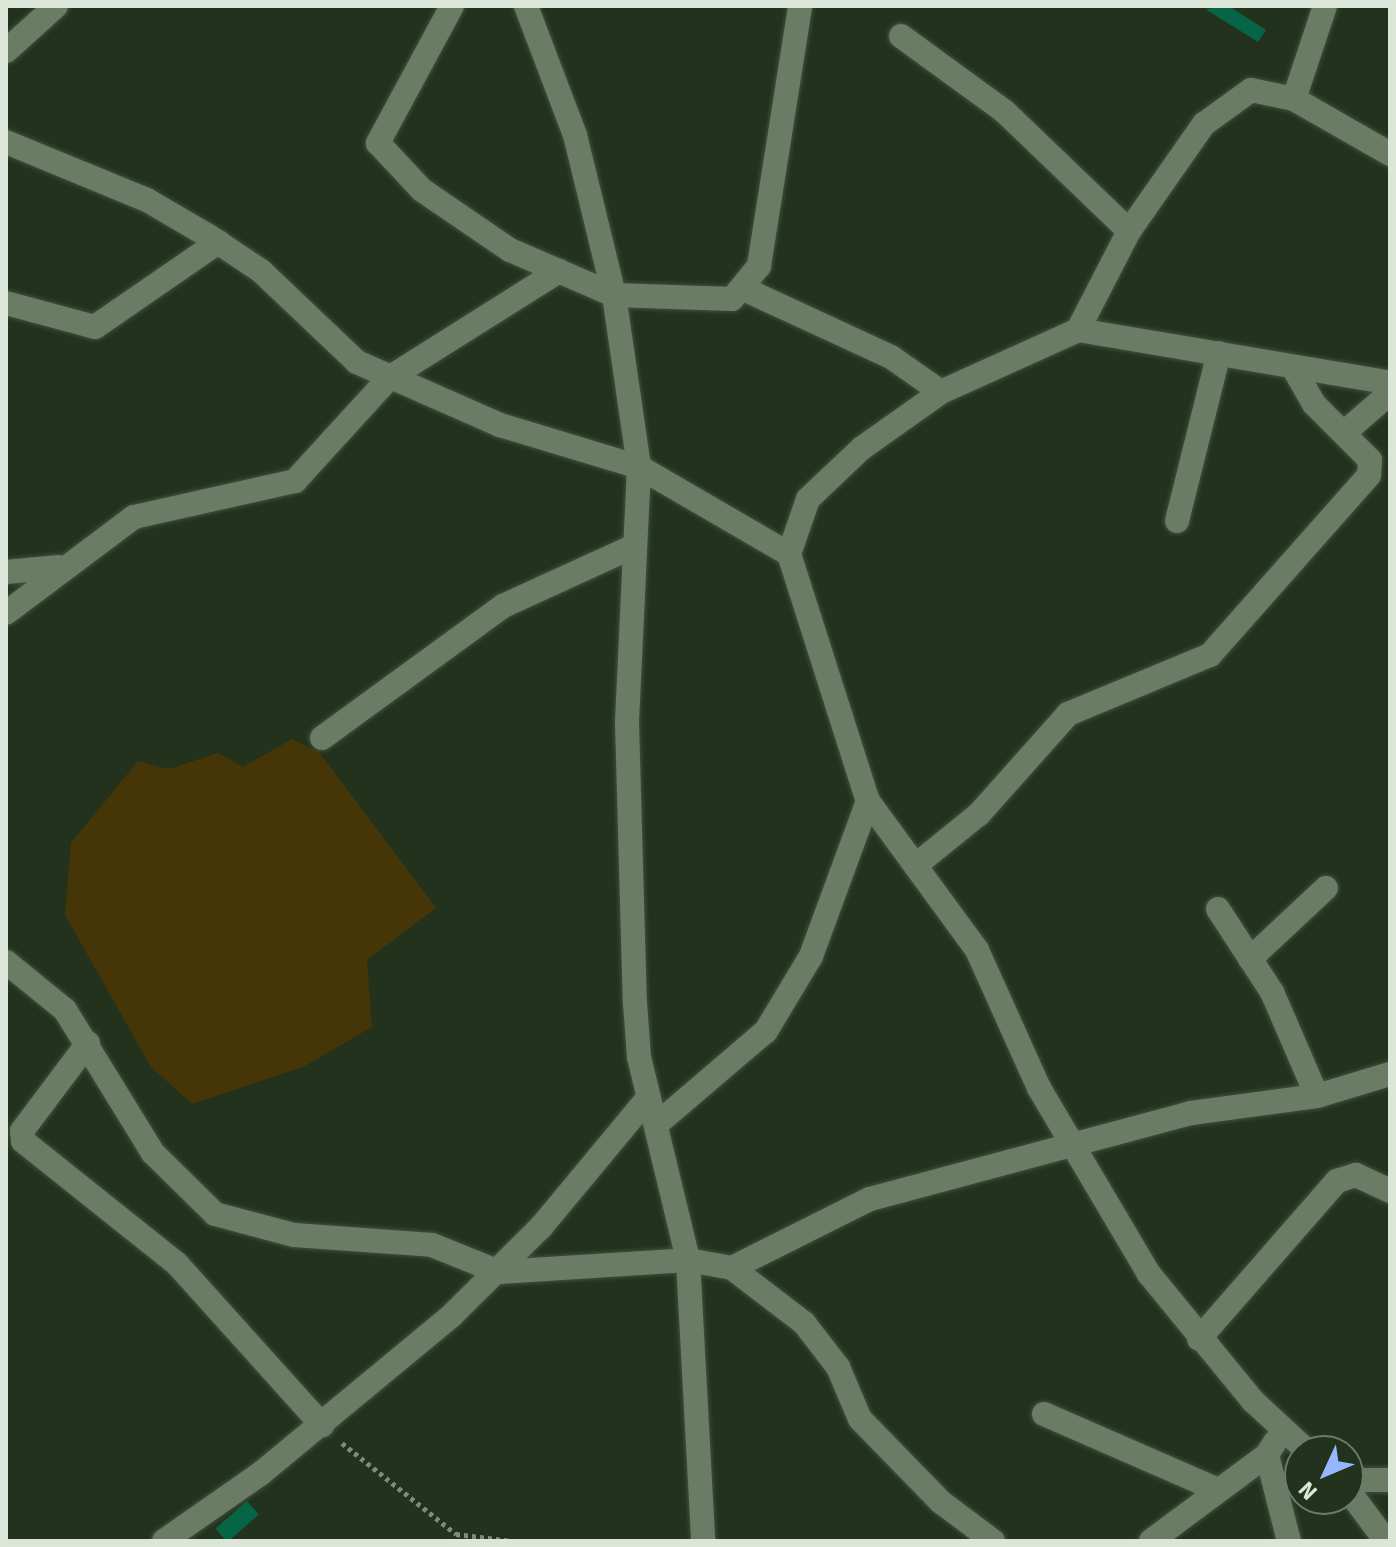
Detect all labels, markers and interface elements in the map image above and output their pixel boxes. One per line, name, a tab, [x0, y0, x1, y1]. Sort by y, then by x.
north arrow	[1284, 1435, 1364, 1515]
text: N	[1293, 1476, 1323, 1506]

